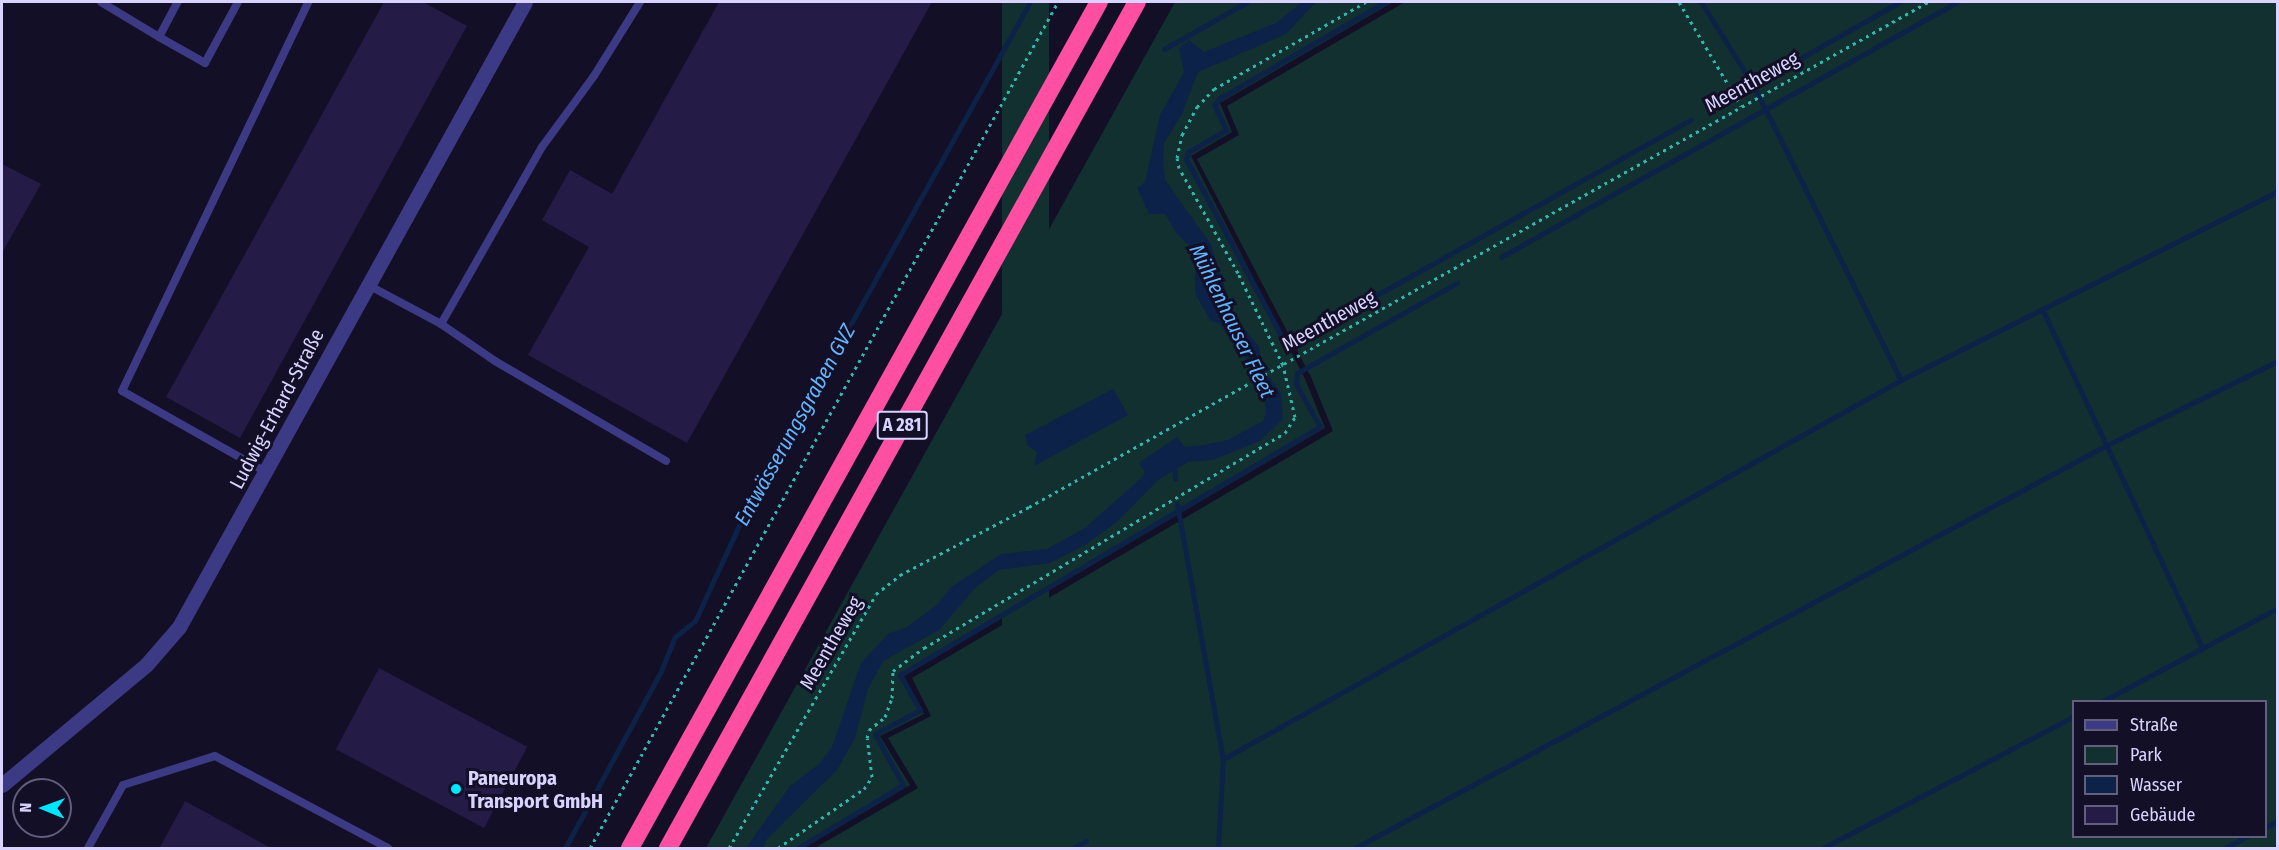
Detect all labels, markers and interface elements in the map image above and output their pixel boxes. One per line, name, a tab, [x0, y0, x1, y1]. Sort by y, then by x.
street label: Meentheweg	[1701, 46, 1803, 118]
water label: Mühlenhauser Fleet	[1184, 240, 1280, 402]
street label: Meentheweg	[1278, 285, 1380, 357]
water label: Entwässerungsgraben GVZ	[729, 320, 861, 530]
street label: Ludwig-Erhard-Straße	[225, 325, 329, 493]
road number: A 281	[876, 410, 928, 440]
street label: Meentheweg	[795, 592, 867, 694]
legend	[2072, 700, 2267, 838]
text: Straße	[2130, 714, 2178, 736]
text: Park	[2130, 744, 2162, 766]
place label: Paneuropa Transport GmbH	[468, 766, 603, 813]
text: Wasser	[2130, 774, 2182, 796]
north arrow	[12, 778, 72, 838]
marker: Paneuropa Transport GmbH	[449, 782, 463, 796]
text: N	[16, 803, 35, 813]
text: Gebäude	[2130, 804, 2195, 826]

